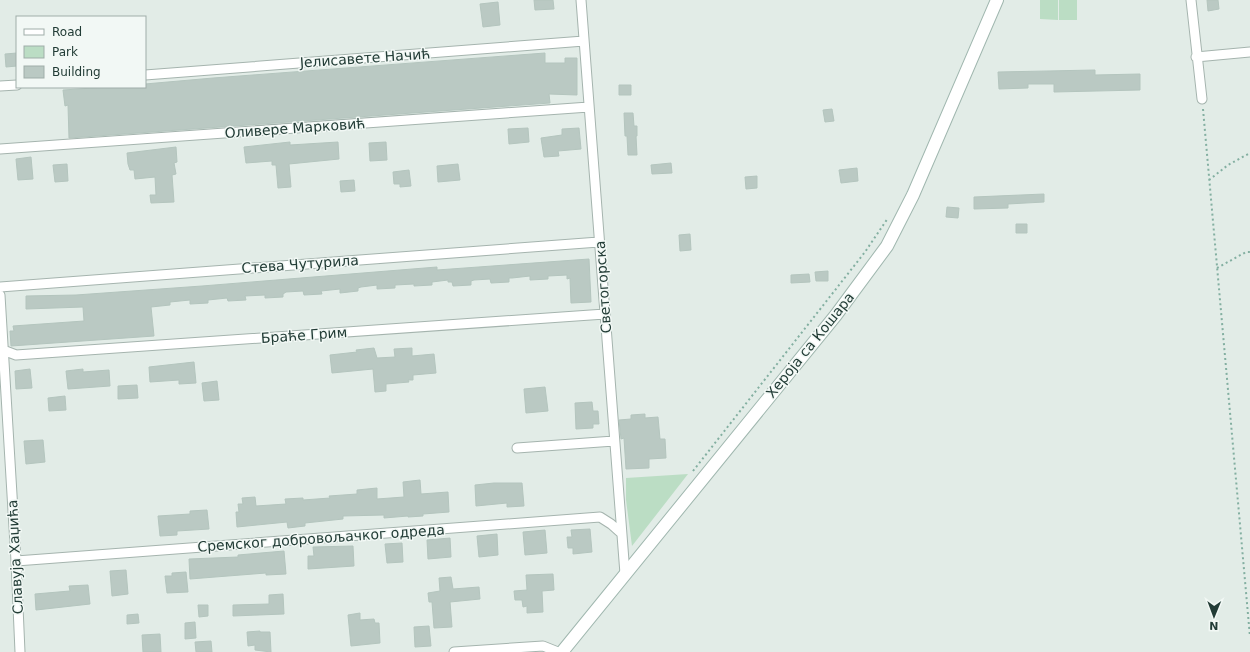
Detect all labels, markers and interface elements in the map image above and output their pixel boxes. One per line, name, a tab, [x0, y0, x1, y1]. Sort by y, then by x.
legend	[16, 16, 146, 88]
text: Road	[52, 25, 82, 39]
text: Park	[52, 45, 78, 59]
street label: Јелисавете Начић	[298, 45, 431, 71]
text: Building	[52, 65, 101, 79]
street label: Оливере Марковић	[224, 115, 366, 141]
street label: Светогорска	[592, 240, 614, 334]
street label: Стева Чутурила	[241, 252, 359, 276]
street label: Хероја са Кошара	[763, 289, 857, 401]
street label: Браће Грим	[260, 324, 348, 346]
street label: Славуја Хаџића	[4, 499, 26, 615]
street label: Сремског добровољачког одреда	[197, 521, 445, 555]
north arrow	[1194, 596, 1234, 636]
text: N	[1209, 619, 1219, 632]

